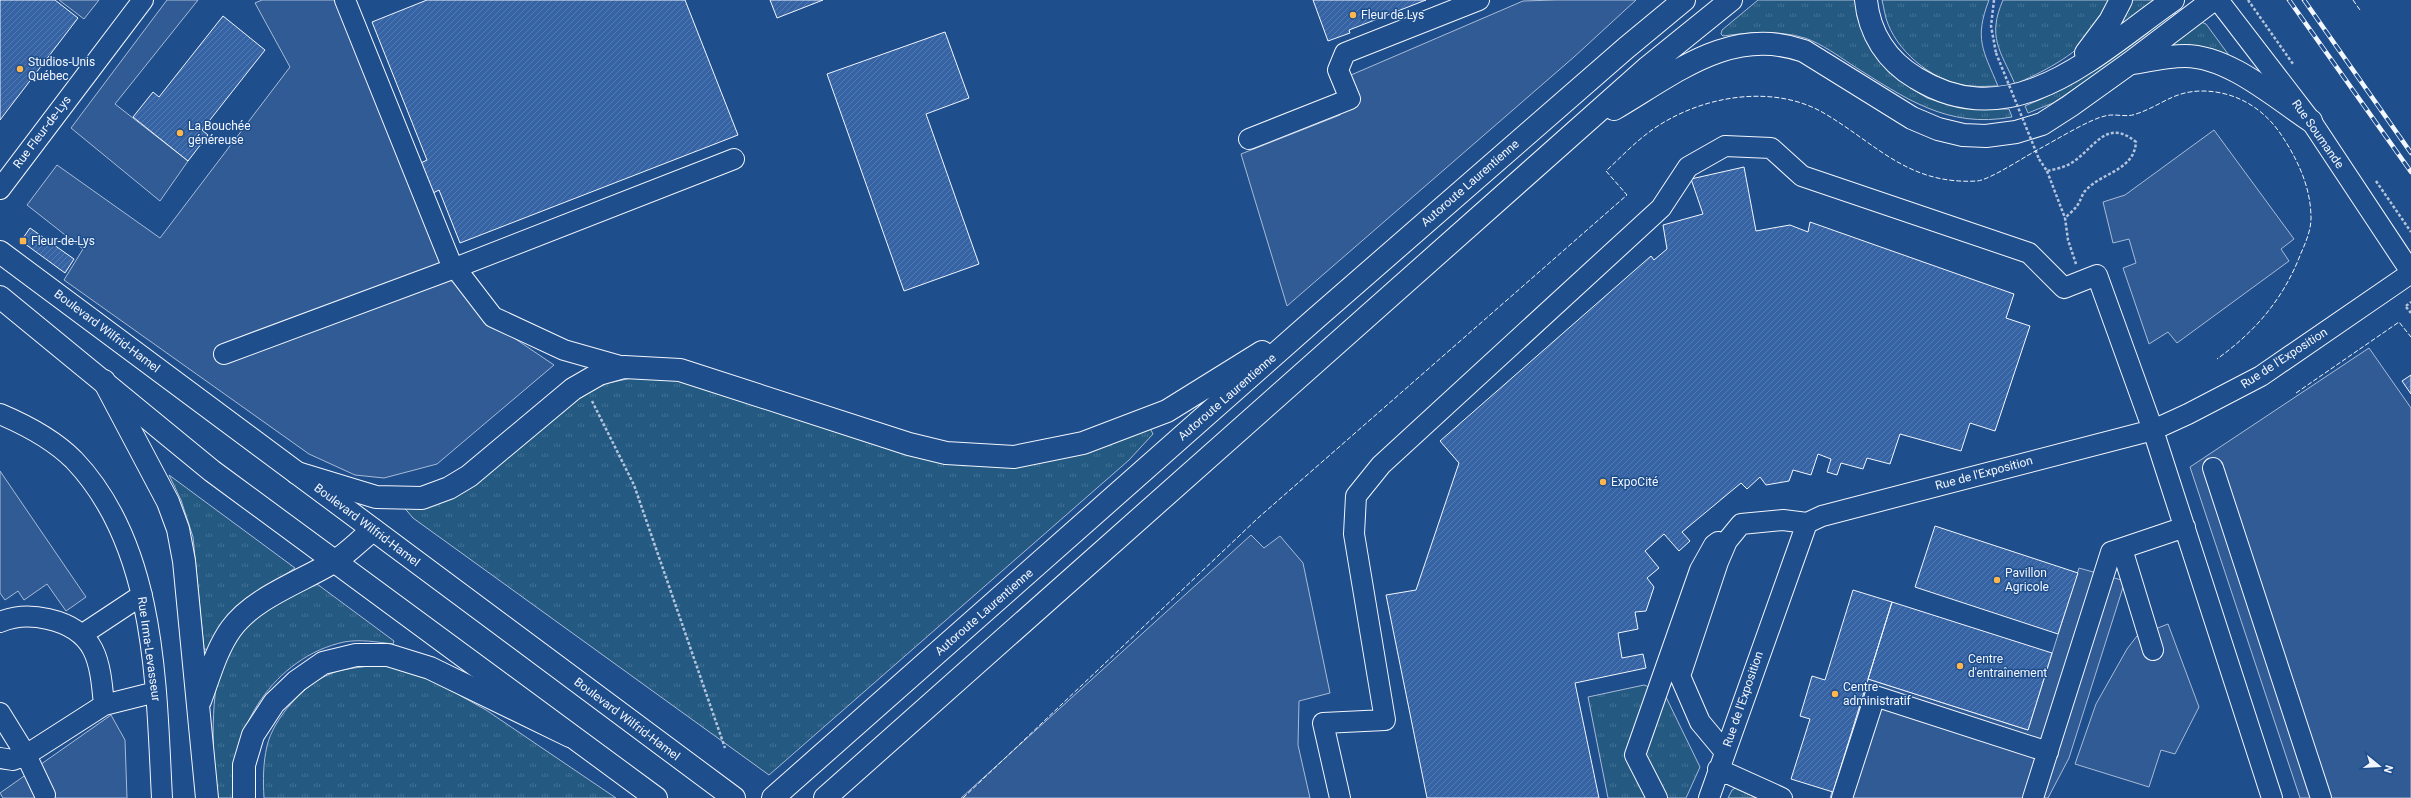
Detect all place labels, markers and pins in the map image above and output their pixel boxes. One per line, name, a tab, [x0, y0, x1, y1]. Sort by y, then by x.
place label: Fleur de Lys	[1361, 8, 1424, 22]
marker: Fleur de Lys	[1348, 10, 1358, 20]
place label: Studios-Unis Québec	[28, 55, 95, 83]
marker: Studios-Unis Québec	[15, 64, 25, 74]
place label: La Bouchée généreuse	[188, 119, 251, 147]
marker: La Bouchée généreuse	[175, 128, 185, 138]
place label: Fleur-de-Lys	[31, 234, 95, 248]
marker: Fleur-de-Lys	[18, 236, 28, 246]
place label: ExpoCité	[1611, 475, 1658, 489]
marker: ExpoCité	[1598, 477, 1608, 487]
place label: Pavillon Agricole	[2005, 566, 2049, 594]
marker: Pavillon Agricole	[1992, 575, 2002, 585]
place label: Centre d'entraînement	[1968, 652, 2047, 680]
marker: Centre d'entraînement	[1955, 661, 1965, 671]
place label: Centre administratif	[1843, 680, 1912, 708]
marker: Centre administratif	[1830, 689, 1840, 699]

